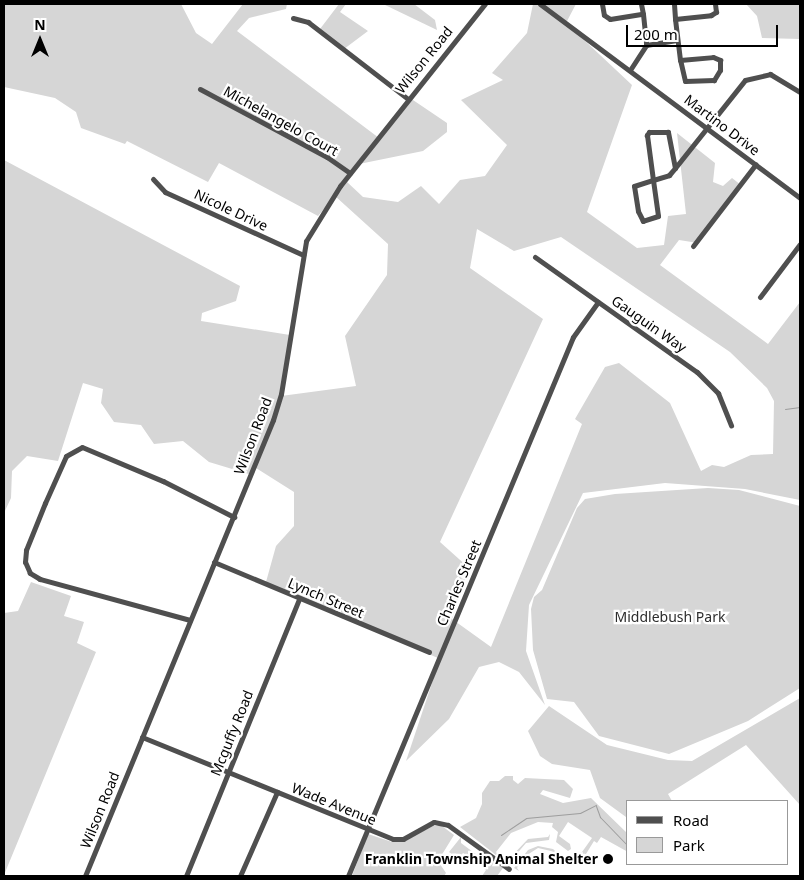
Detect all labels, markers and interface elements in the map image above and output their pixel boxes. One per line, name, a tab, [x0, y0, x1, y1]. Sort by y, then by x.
north arrow	[15, 15, 65, 65]
text: N	[34, 15, 46, 34]
scale bar	[629, 15, 782, 47]
street label: Wilson Road	[392, 23, 456, 97]
text: 200 m	[634, 24, 678, 44]
street label: Michelangelo Court	[221, 82, 341, 160]
street label: Martino Drive	[681, 91, 763, 159]
street label: Nicole Drive	[192, 186, 270, 234]
street label: Gauguin Way	[608, 292, 690, 356]
street label: Wilson Road	[231, 395, 275, 477]
street label: Charles Street	[433, 537, 485, 629]
street label: Lynch Street	[285, 574, 367, 622]
park label: Middlebush Park	[615, 609, 725, 625]
street label: Mcguffy Road	[207, 688, 257, 778]
street label: Wilson Road	[77, 769, 123, 851]
street label: Wade Avenue	[289, 779, 379, 829]
legend	[626, 800, 789, 865]
text: Road	[673, 810, 709, 830]
text: Park	[673, 835, 705, 855]
place label: Franklin Township Animal Shelter	[365, 851, 598, 867]
marker: Franklin Township Animal Shelter	[602, 853, 614, 865]

